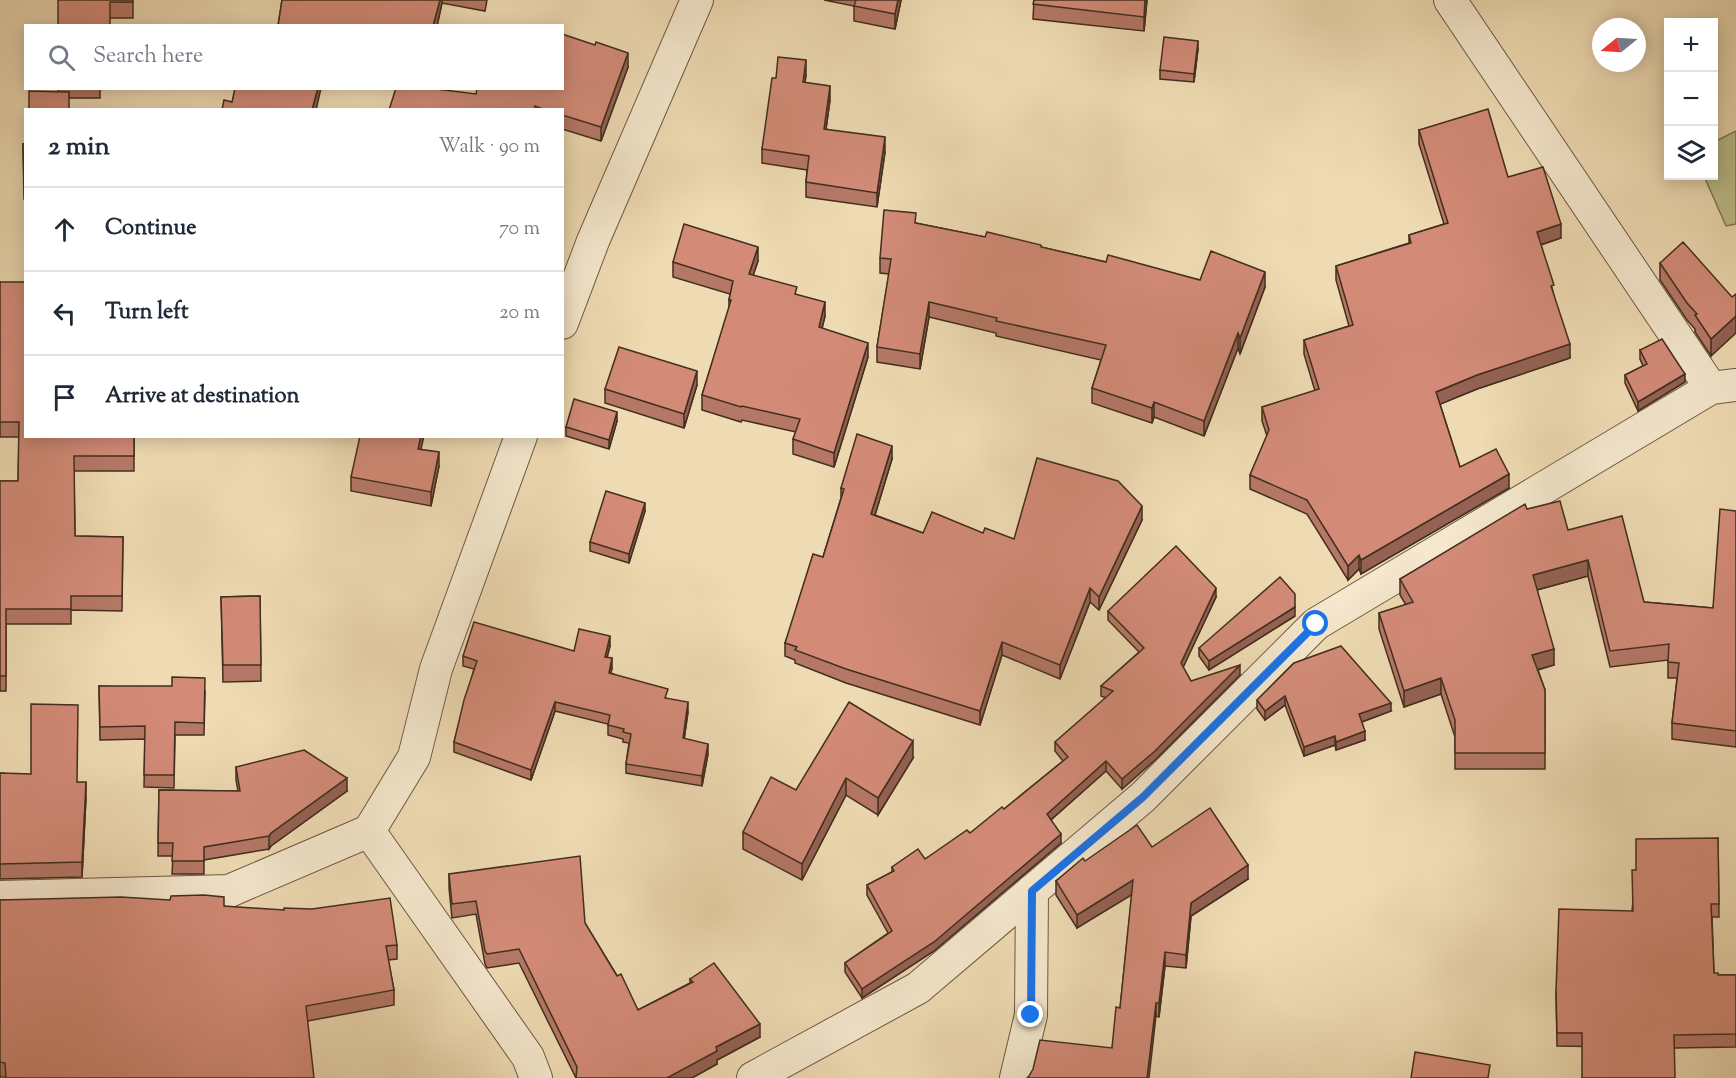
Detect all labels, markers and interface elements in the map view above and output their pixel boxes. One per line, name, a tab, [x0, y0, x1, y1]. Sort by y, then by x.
north arrow	[1592, 18, 1646, 72]
map controls	[1664, 18, 1718, 180]
button: +	[1664, 18, 1718, 72]
search box	[24, 24, 564, 90]
icon: search	[45, 41, 78, 74]
text: Search here	[93, 41, 203, 73]
button: −	[1664, 72, 1718, 126]
button: layers	[1664, 126, 1718, 180]
text: 2 min	[48, 129, 110, 166]
text: Walk · 90 m	[438, 133, 540, 162]
icon: ahead	[48, 213, 81, 246]
text: Continue	[105, 213, 196, 245]
text: 70 m	[499, 215, 540, 244]
icon: left	[48, 297, 81, 330]
text: Turn left	[105, 297, 188, 329]
text: 20 m	[499, 299, 540, 328]
icon: arrive	[48, 381, 81, 414]
text: Arrive at destination	[105, 381, 300, 413]
route start	[1302, 610, 1328, 636]
route end	[1017, 1001, 1043, 1027]

